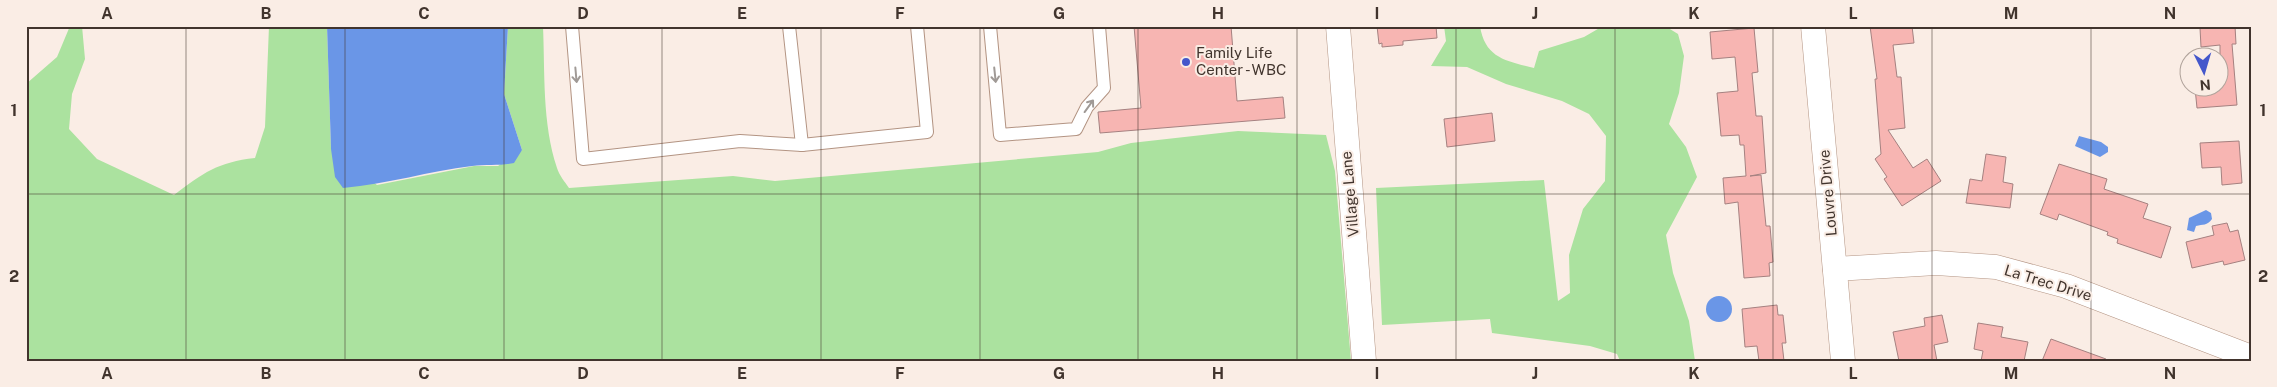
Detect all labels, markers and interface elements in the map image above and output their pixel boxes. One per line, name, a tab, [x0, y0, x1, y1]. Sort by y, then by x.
text: A	[101, 4, 113, 23]
text: B	[261, 4, 272, 23]
text: C	[418, 4, 430, 23]
text: D	[577, 4, 589, 23]
text: E	[737, 4, 747, 23]
text: F	[895, 4, 905, 23]
text: G	[1053, 4, 1065, 23]
text: H	[1212, 4, 1224, 23]
text: I	[1375, 4, 1379, 23]
text: J	[1532, 4, 1538, 23]
text: K	[1688, 4, 1700, 23]
text: L	[1848, 4, 1858, 23]
text: M	[2004, 4, 2018, 23]
text: N	[2164, 4, 2176, 23]
place label: Family Life Center - WBC	[1196, 44, 1286, 78]
north arrow	[2180, 48, 2230, 98]
marker: Family Life Center - WBC	[1180, 56, 1192, 68]
one-way arrow	[990, 66, 999, 82]
one-way arrow	[571, 67, 580, 83]
text: N	[2199, 77, 2211, 93]
one-way arrow	[1084, 99, 1094, 113]
text: 1	[11, 101, 17, 120]
text: 1	[2260, 101, 2266, 120]
street label: Louvre Drive	[1815, 149, 1840, 237]
street label: Village Lane	[1337, 150, 1362, 238]
street label: La Trec Drive	[2002, 261, 2094, 304]
text: 2	[9, 267, 19, 286]
text: 2	[2258, 267, 2268, 286]
text: A	[101, 364, 113, 383]
text: B	[261, 364, 272, 383]
text: C	[418, 364, 430, 383]
text: D	[577, 364, 589, 383]
text: E	[737, 364, 747, 383]
text: F	[895, 364, 905, 383]
text: G	[1053, 364, 1065, 383]
text: H	[1212, 364, 1224, 383]
text: I	[1375, 364, 1379, 383]
text: J	[1532, 364, 1538, 383]
text: K	[1688, 364, 1700, 383]
text: L	[1848, 364, 1858, 383]
text: M	[2004, 364, 2018, 383]
text: N	[2164, 364, 2176, 383]

